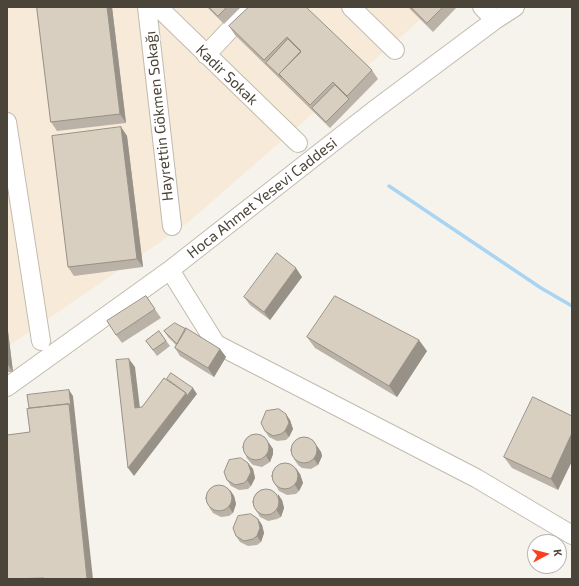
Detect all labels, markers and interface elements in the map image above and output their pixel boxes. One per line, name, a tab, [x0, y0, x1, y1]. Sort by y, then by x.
street label: Hayrettin Gökmen Sokağı	[141, 30, 177, 202]
street label: Kadir Sokak	[192, 41, 262, 109]
street label: Hoca Ahmet Yesevi Caddesi	[183, 134, 341, 262]
north arrow	[527, 534, 567, 574]
text: K	[552, 548, 565, 557]

